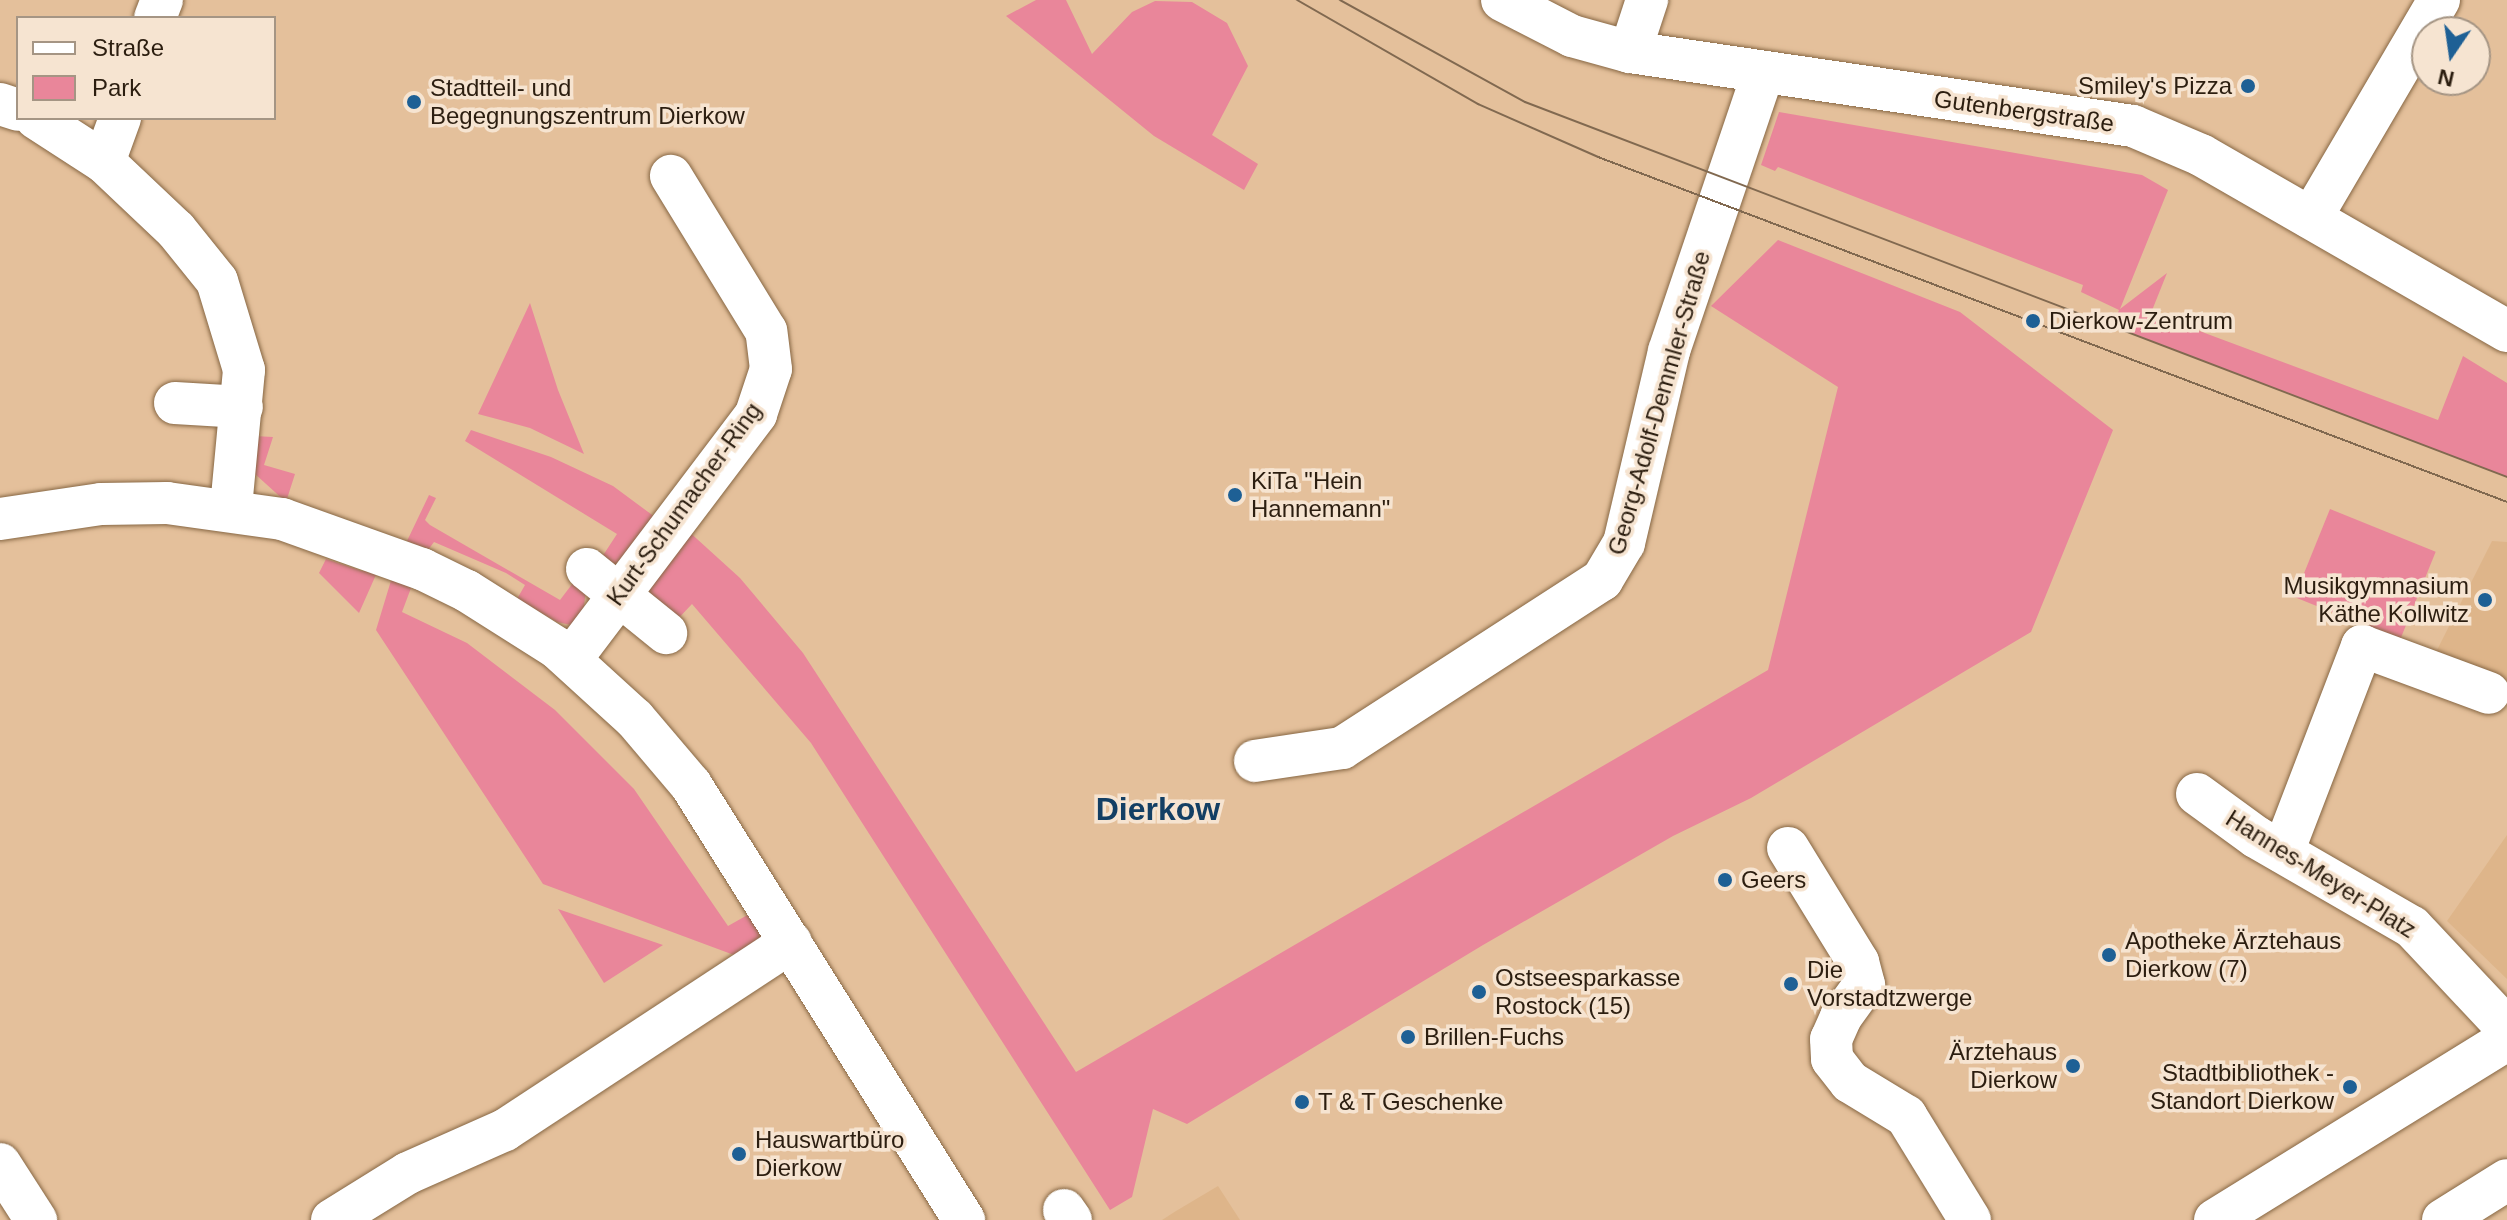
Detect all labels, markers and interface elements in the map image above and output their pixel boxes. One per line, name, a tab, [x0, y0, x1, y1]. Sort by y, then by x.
legend	[16, 16, 276, 120]
north arrow	[2411, 16, 2491, 96]
text: Straße	[92, 34, 164, 61]
text: N	[2435, 64, 2456, 92]
place label: Smiley's Pizza	[2078, 72, 2232, 100]
text: Park	[92, 74, 141, 101]
place label: Stadtteil- und Begegnungszentrum Dierkow	[430, 74, 745, 130]
marker: Smiley's Pizza	[2239, 77, 2257, 95]
street label: Gutenbergstraße	[1932, 84, 2116, 138]
marker: Stadtteil- und Begegnungszentrum Dierkow	[405, 93, 423, 111]
street label: Georg-Adolf-Demmler-Straße	[1602, 248, 1716, 558]
place label: Dierkow-Zentrum	[2049, 307, 2233, 335]
marker: Dierkow-Zentrum	[2024, 312, 2042, 330]
street label: Kurt-Schumacher-Ring	[601, 397, 767, 611]
place label: KiTa "Hein Hannemann"	[1251, 467, 1390, 523]
marker: KiTa "Hein Hannemann"	[1226, 486, 1244, 504]
place label: Musikgymnasium Käthe Kollwitz	[2284, 572, 2469, 628]
marker: Musikgymnasium Käthe Kollwitz	[2476, 591, 2494, 609]
district label: Dierkow	[1096, 790, 1220, 828]
street label: Hannes-Meyer-Platz	[2221, 804, 2421, 944]
place label: Geers	[1741, 866, 1806, 894]
marker: Geers	[1716, 871, 1734, 889]
place label: Apotheke Ärztehaus Dierkow (7)	[2125, 927, 2341, 983]
marker: Apotheke Ärztehaus Dierkow (7)	[2100, 946, 2118, 964]
place label: Die Vorstadtzwerge	[1807, 956, 1972, 1012]
place label: Ostseesparkasse Rostock (15)	[1495, 964, 1680, 1020]
marker: Die Vorstadtzwerge	[1782, 975, 1800, 993]
marker: Ostseesparkasse Rostock (15)	[1470, 983, 1488, 1001]
place label: Brillen-Fuchs	[1424, 1023, 1564, 1051]
marker: Brillen-Fuchs	[1399, 1028, 1417, 1046]
place label: Ärztehaus Dierkow	[1949, 1038, 2057, 1094]
marker: Ärztehaus Dierkow	[2064, 1057, 2082, 1075]
place label: Stadtbibliothek - Standort Dierkow	[2150, 1059, 2334, 1115]
marker: Stadtbibliothek - Standort Dierkow	[2341, 1078, 2359, 1096]
place label: T & T Geschenke	[1318, 1088, 1505, 1116]
marker: T & T Geschenke	[1293, 1093, 1311, 1111]
place label: Hauswartbüro Dierkow	[755, 1126, 904, 1182]
marker: Hauswartbüro Dierkow	[730, 1145, 748, 1163]

